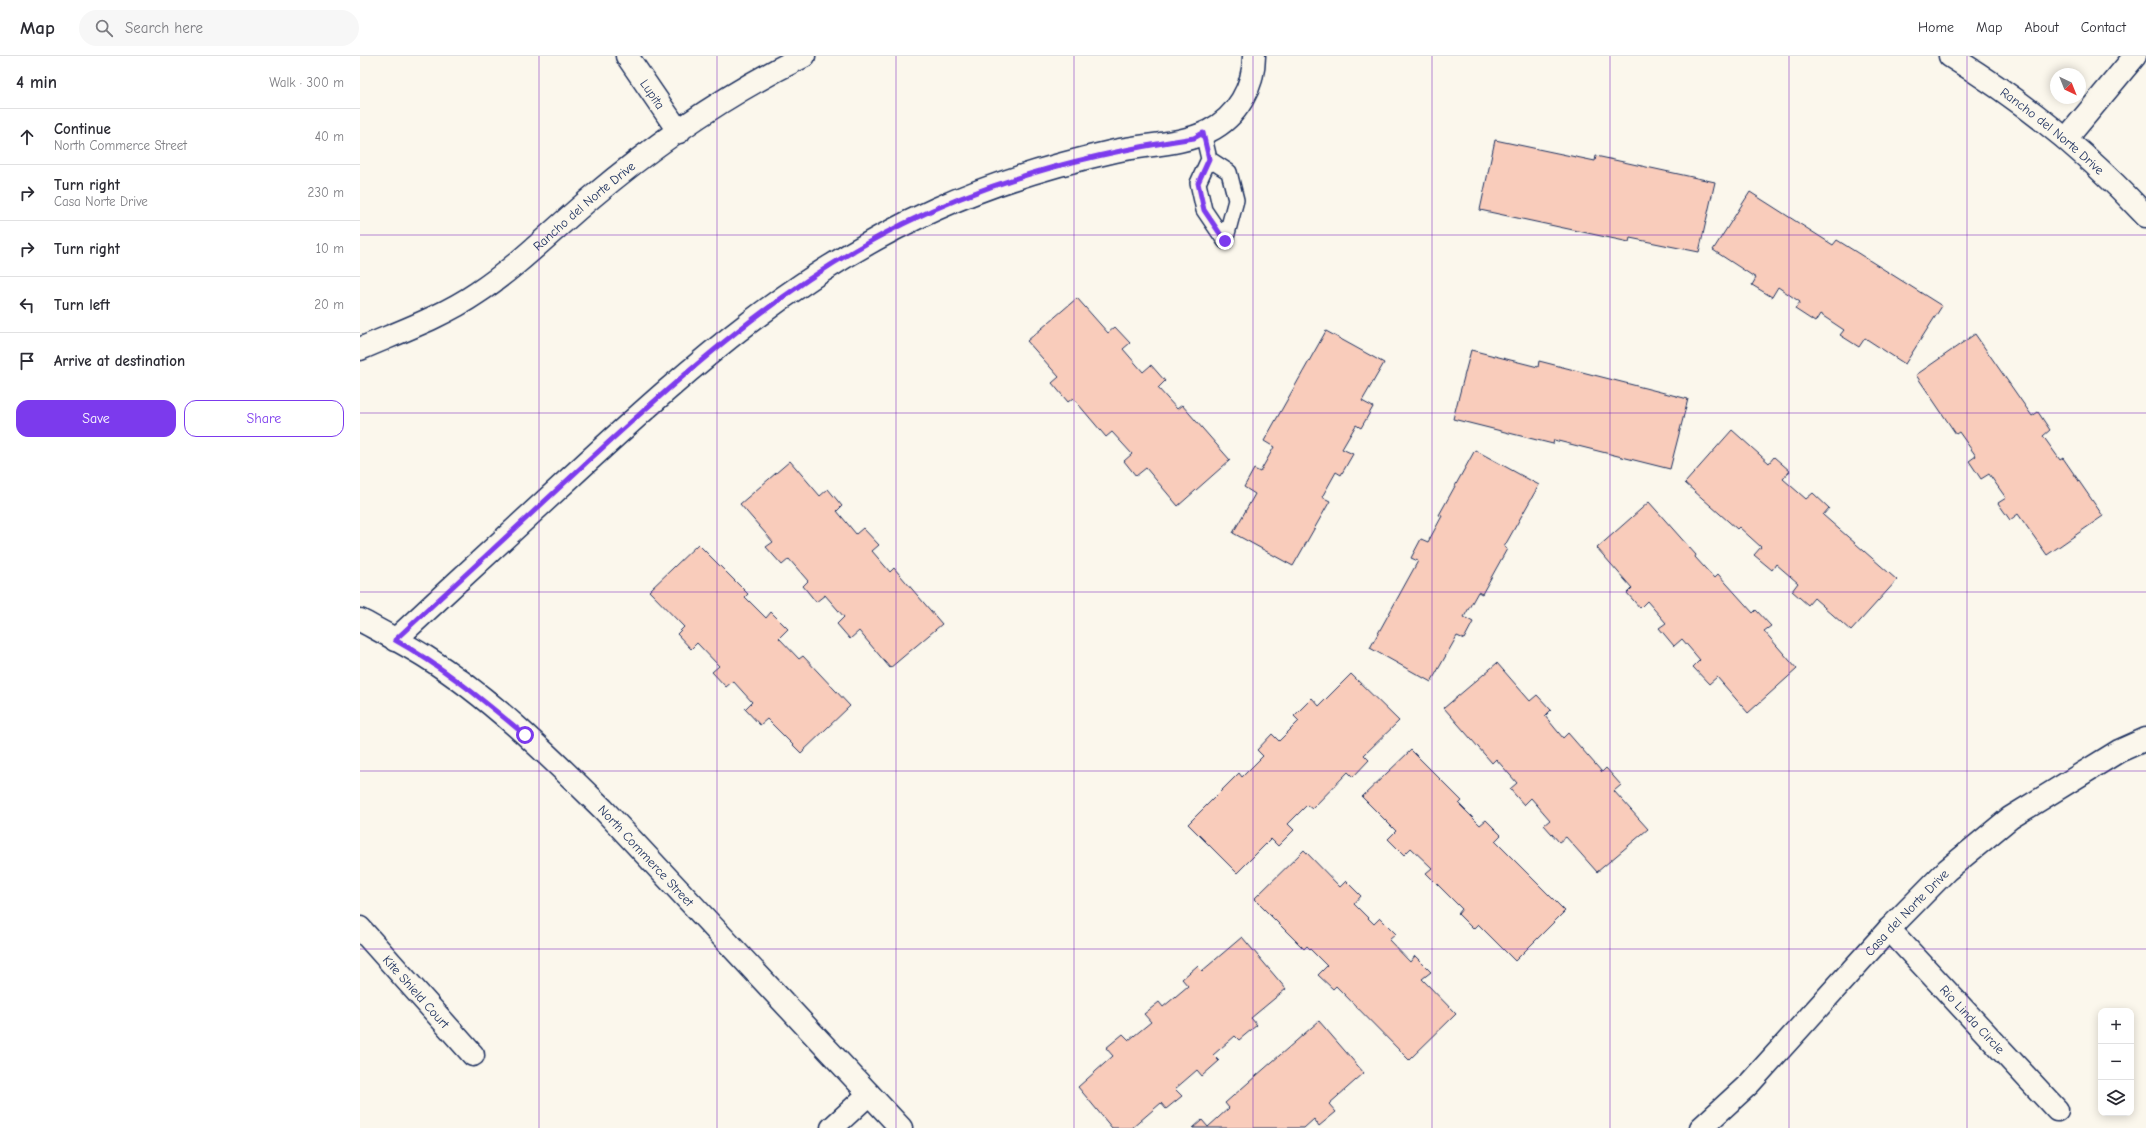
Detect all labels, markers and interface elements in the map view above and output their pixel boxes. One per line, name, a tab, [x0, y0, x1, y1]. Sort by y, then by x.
search box	[79, 10, 359, 46]
text: Map	[20, 17, 55, 39]
icon: search	[93, 17, 115, 39]
text: Search here	[125, 19, 203, 37]
text: Home	[1918, 19, 1954, 36]
text: Map	[1976, 19, 2002, 36]
text: About	[2024, 19, 2059, 36]
text: Contact	[2081, 19, 2126, 36]
north arrow	[2050, 68, 2086, 104]
text: 4 min	[16, 73, 57, 92]
text: Walk · 300 m	[269, 75, 344, 90]
street label: Lupita	[637, 76, 668, 112]
street label: Rancho del Norte Drive	[1997, 84, 2107, 178]
text: Continue	[54, 120, 111, 138]
icon: ahead	[16, 126, 38, 148]
text: 40 m	[315, 129, 344, 144]
text: North Commerce Street	[54, 138, 187, 153]
street label: Rancho del Norte Drive	[530, 158, 638, 254]
text: Turn right	[54, 176, 120, 194]
icon: right	[16, 182, 38, 204]
text: 230 m	[308, 185, 344, 200]
text: Casa Norte Drive	[54, 194, 148, 209]
route end	[1216, 232, 1234, 250]
icon: right	[16, 238, 38, 260]
text: Turn right	[54, 240, 120, 258]
text: 10 m	[316, 241, 344, 256]
icon: left	[16, 294, 38, 316]
text: Turn left	[54, 296, 110, 314]
text: 20 m	[314, 297, 344, 312]
icon: arrive	[16, 350, 38, 372]
text: Arrive at destination	[54, 352, 185, 370]
button: Save	[16, 400, 176, 437]
button: Share	[184, 400, 344, 437]
route start	[516, 726, 534, 744]
street label: North Commerce Street	[595, 802, 698, 910]
street label: Casa del Norte Drive	[1861, 866, 1952, 959]
street label: Kite Shield Court	[380, 952, 453, 1032]
street label: Rio Linda Circle	[1937, 982, 2008, 1057]
map controls	[2098, 1008, 2134, 1116]
button: +	[2098, 1008, 2134, 1044]
button: −	[2098, 1044, 2134, 1080]
button: layers	[2098, 1080, 2134, 1116]

